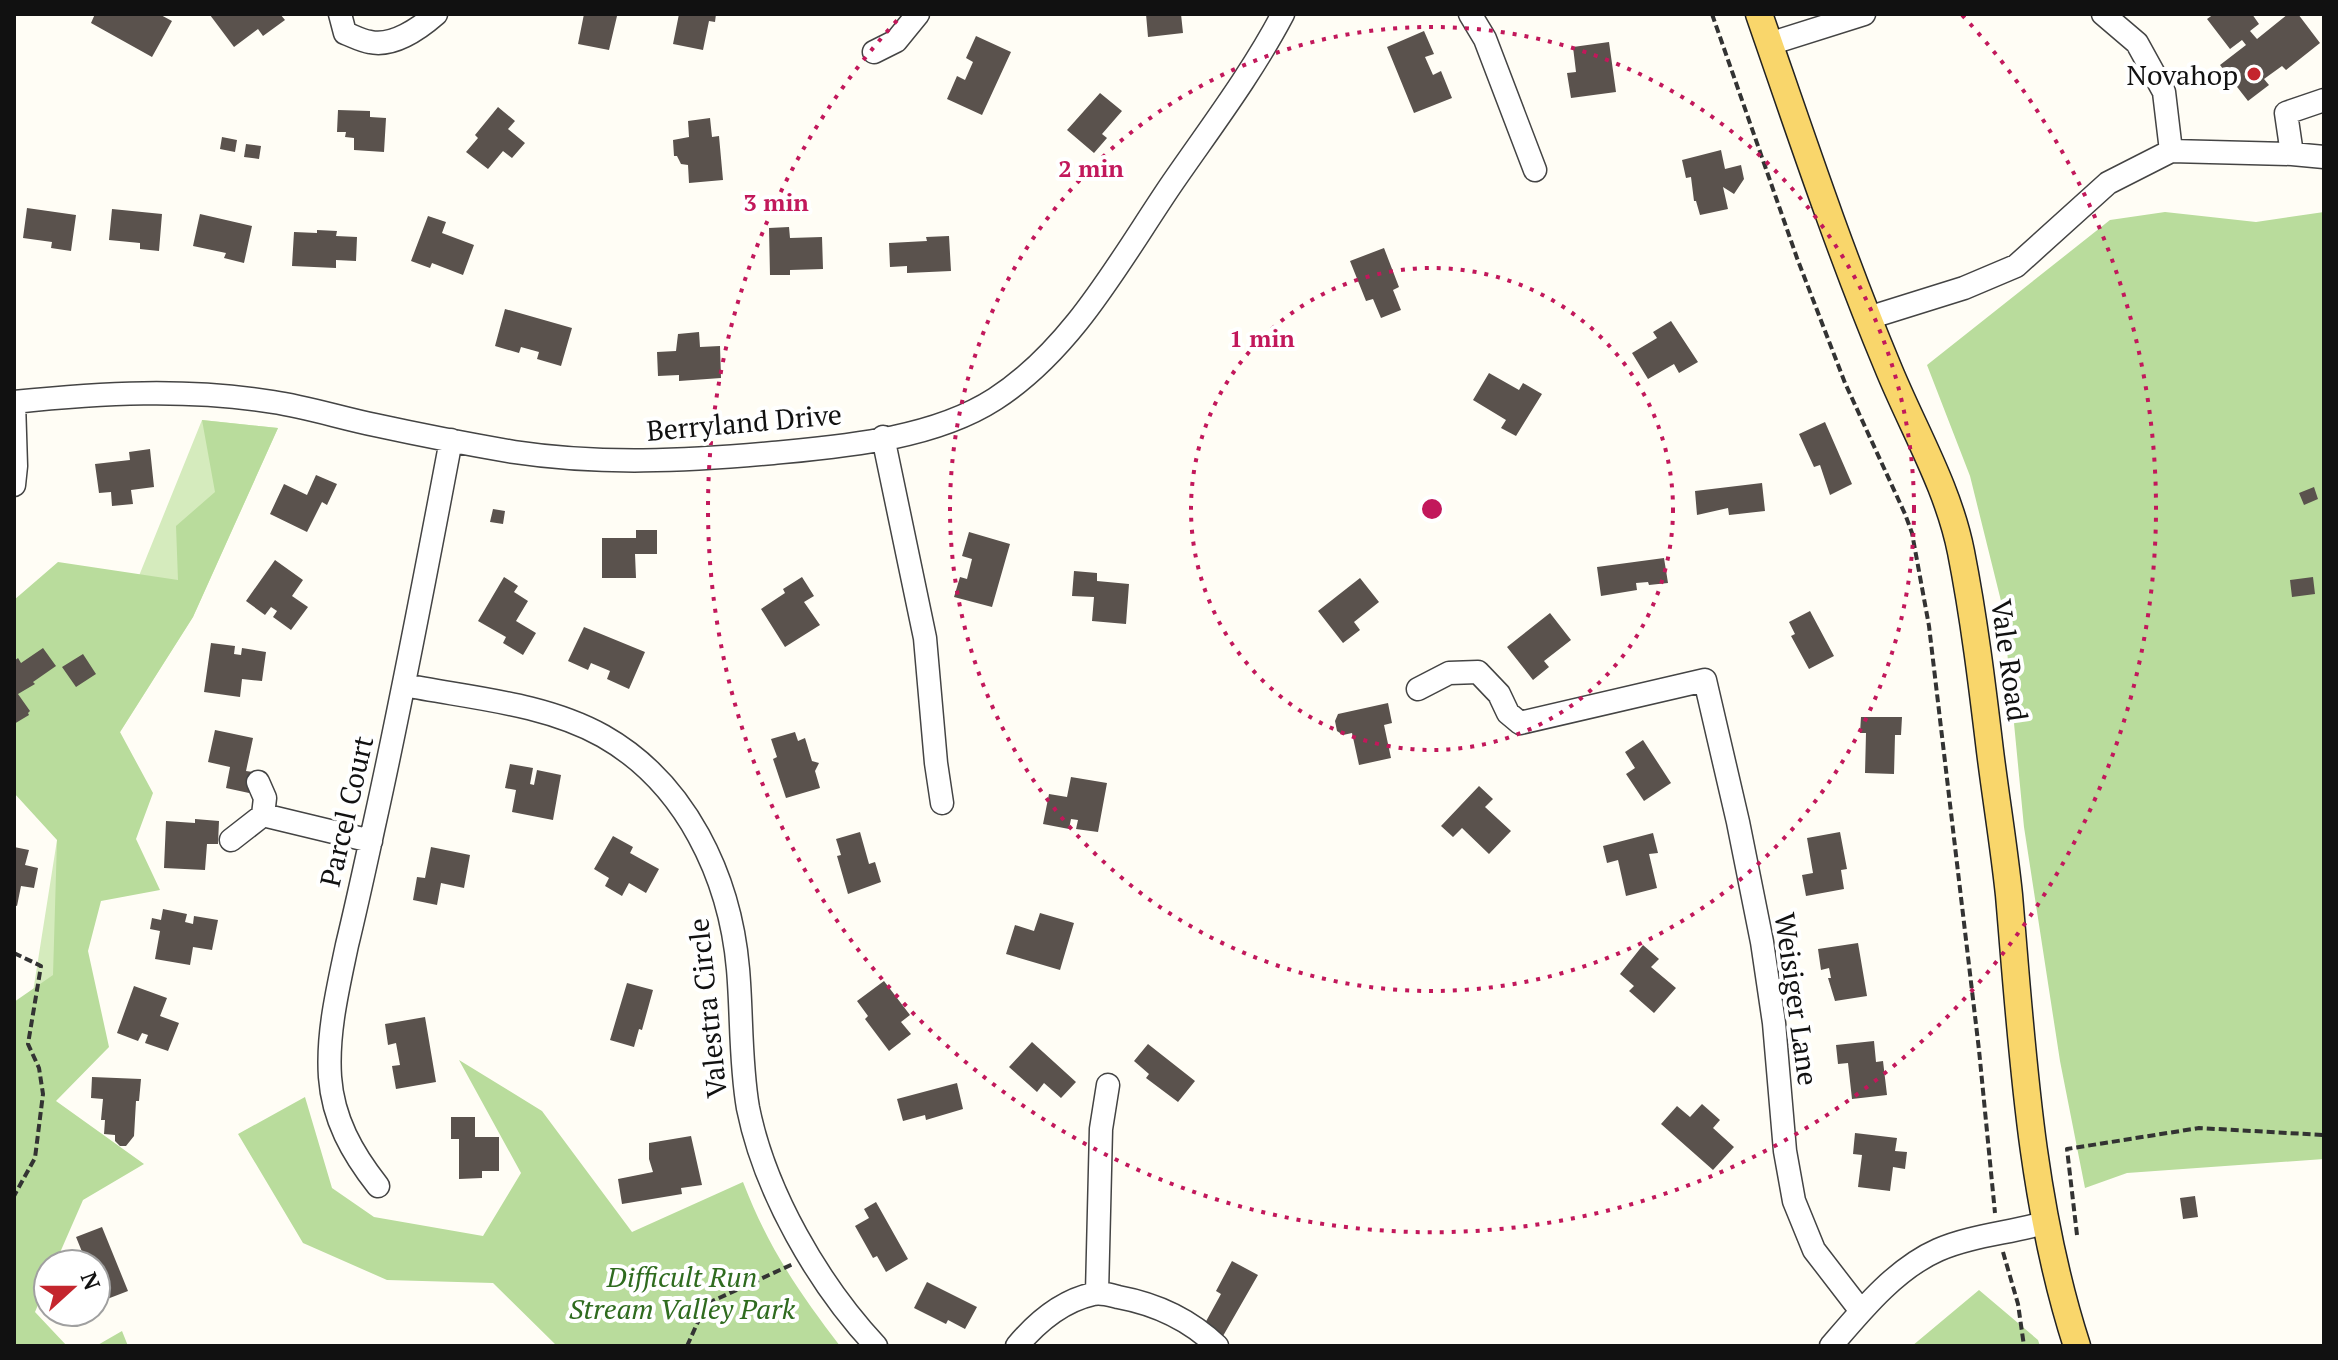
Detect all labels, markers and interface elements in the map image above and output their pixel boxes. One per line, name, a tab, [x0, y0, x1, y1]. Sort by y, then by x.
place label: Novahop	[2126, 56, 2238, 93]
marker: Novahop	[2245, 65, 2263, 83]
text: 2 min	[1058, 152, 1124, 184]
text: 3 min	[743, 186, 809, 218]
text: 1 min	[1229, 322, 1295, 354]
street label: Berryland Drive	[645, 395, 843, 449]
centre of rings	[1418, 495, 1446, 523]
street label: Vale Road	[1983, 597, 2037, 723]
street label: Parcel Court	[311, 731, 381, 890]
street label: Weisiger Lane	[1767, 910, 1827, 1088]
street label: Valestra Circle	[679, 916, 735, 1100]
north arrow	[32, 1248, 112, 1328]
park label: Difficult Run Stream Valley Park	[569, 1258, 796, 1327]
text: N	[75, 1268, 108, 1294]

